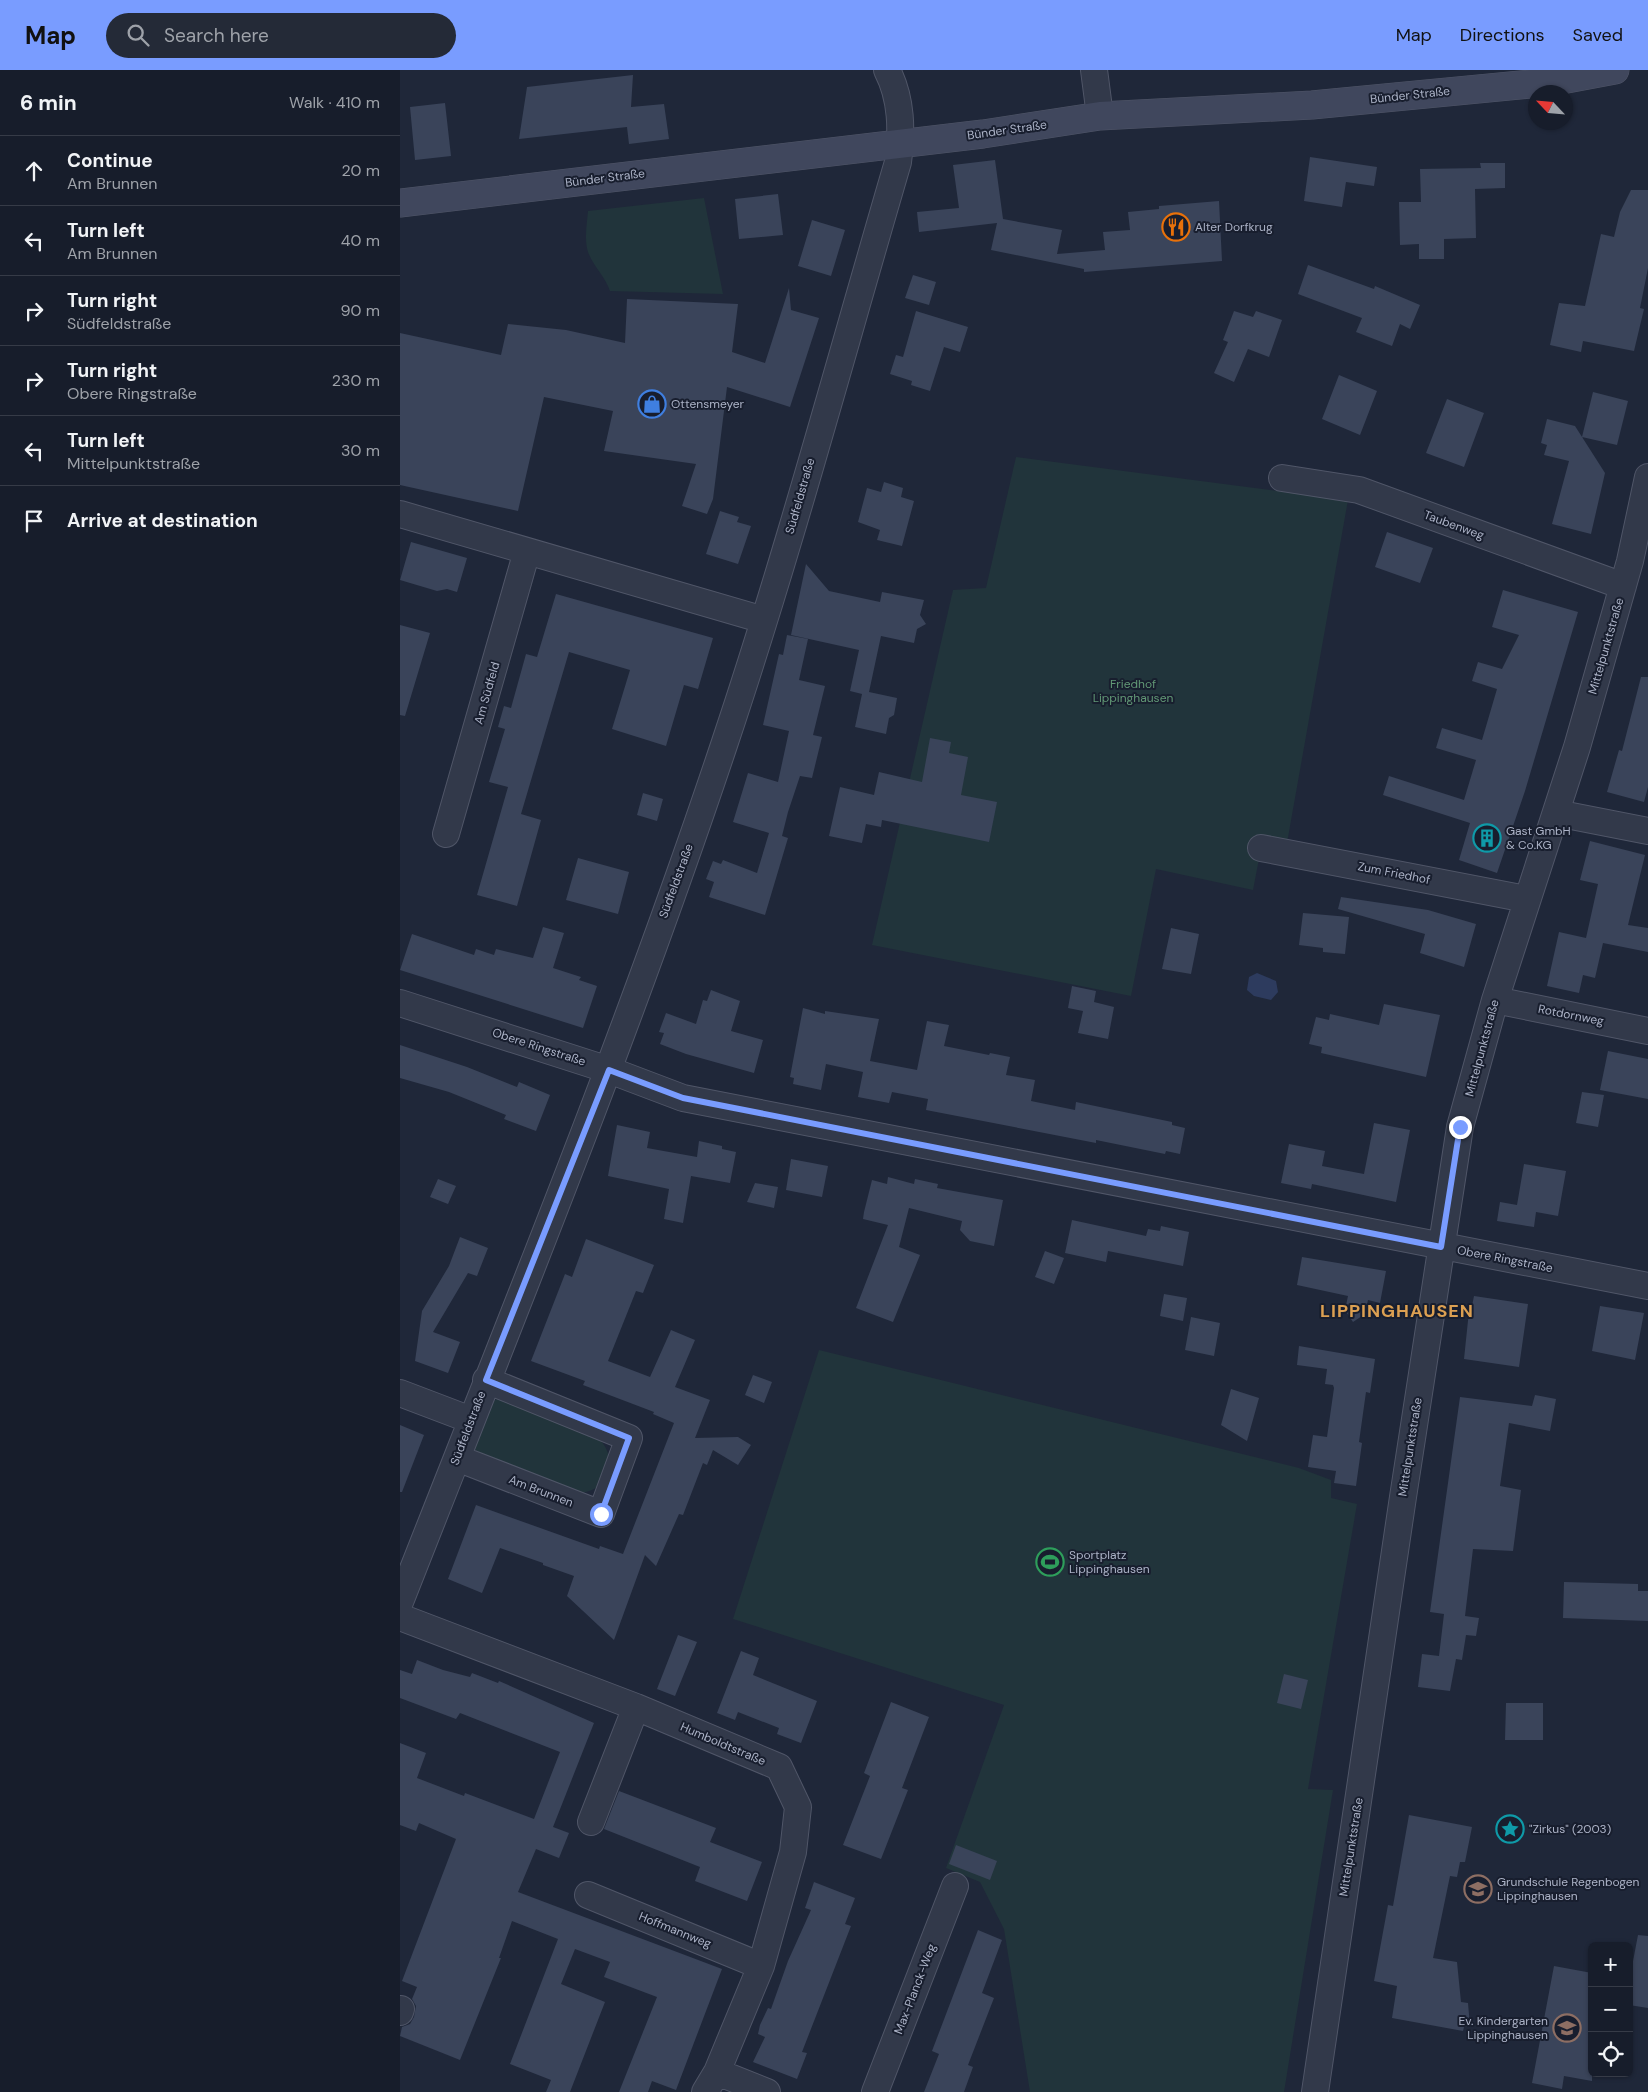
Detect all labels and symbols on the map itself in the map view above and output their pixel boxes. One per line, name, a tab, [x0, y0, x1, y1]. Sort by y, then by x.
street label: Bünder Straße	[1369, 83, 1451, 107]
north arrow	[1528, 85, 1573, 130]
street label: Bünder Straße	[966, 116, 1048, 144]
street label: Bünder Straße	[564, 165, 646, 191]
restaurant icon: Alter Dorfkrug	[1161, 212, 1191, 242]
place label: Alter Dorfkrug	[1195, 219, 1273, 235]
shop icon: Ottensmeyer	[637, 389, 667, 419]
place label: Ottensmeyer	[671, 396, 744, 412]
street label: Südfeldstraße	[782, 456, 819, 536]
street label: Taubenweg	[1422, 507, 1487, 543]
street label: Mittelpunktstraße	[1585, 596, 1627, 696]
street label: Am Südfeld	[470, 660, 504, 726]
park label: Friedhof Lippinghausen	[1093, 676, 1173, 706]
building icon: Gast GmbH & Co.KG	[1472, 823, 1502, 853]
place label: Gast GmbH & Co.KG	[1506, 823, 1571, 853]
street label: Südfeldstraße	[655, 841, 697, 920]
street label: Zum Friedhof	[1356, 858, 1432, 888]
street label: Mittelpunktstraße	[1461, 998, 1503, 1098]
street label: Rotdornweg	[1537, 1001, 1605, 1029]
street label: Obere Ringstraße	[490, 1024, 588, 1070]
route end	[1449, 1116, 1472, 1139]
street label: Obere Ringstraße	[1456, 1242, 1555, 1276]
district label: LIPPINGHAUSEN	[1320, 1299, 1474, 1323]
street label: Südfeldstraße	[447, 1388, 490, 1467]
street label: Mittelpunktstraße	[1394, 1396, 1426, 1498]
street label: Am Brunnen	[506, 1471, 576, 1511]
route start	[590, 1503, 613, 1526]
sports icon: Sportplatz Lippinghausen	[1035, 1547, 1065, 1577]
place label: Sportplatz Lippinghausen	[1069, 1547, 1150, 1577]
street label: Humboldtstraße	[678, 1719, 768, 1769]
street label: Mittelpunktstraße	[1335, 1796, 1367, 1898]
place icon: "Zirkus" (2003)	[1495, 1814, 1525, 1844]
place label: "Zirkus" (2003)	[1529, 1821, 1611, 1837]
school or university icon: Grundschule Regenbogen Lippinghausen	[1463, 1874, 1493, 1904]
place label: Grundschule Regenbogen Lippinghausen	[1497, 1874, 1640, 1904]
street label: Hoffmannweg	[636, 1908, 714, 1952]
street label: Max-Planck-Weg	[890, 1941, 940, 2036]
place label: Ev. Kindergarten Lippinghausen	[1458, 2013, 1548, 2043]
school or university icon: Ev. Kindergarten Lippinghausen	[1552, 2013, 1582, 2043]

